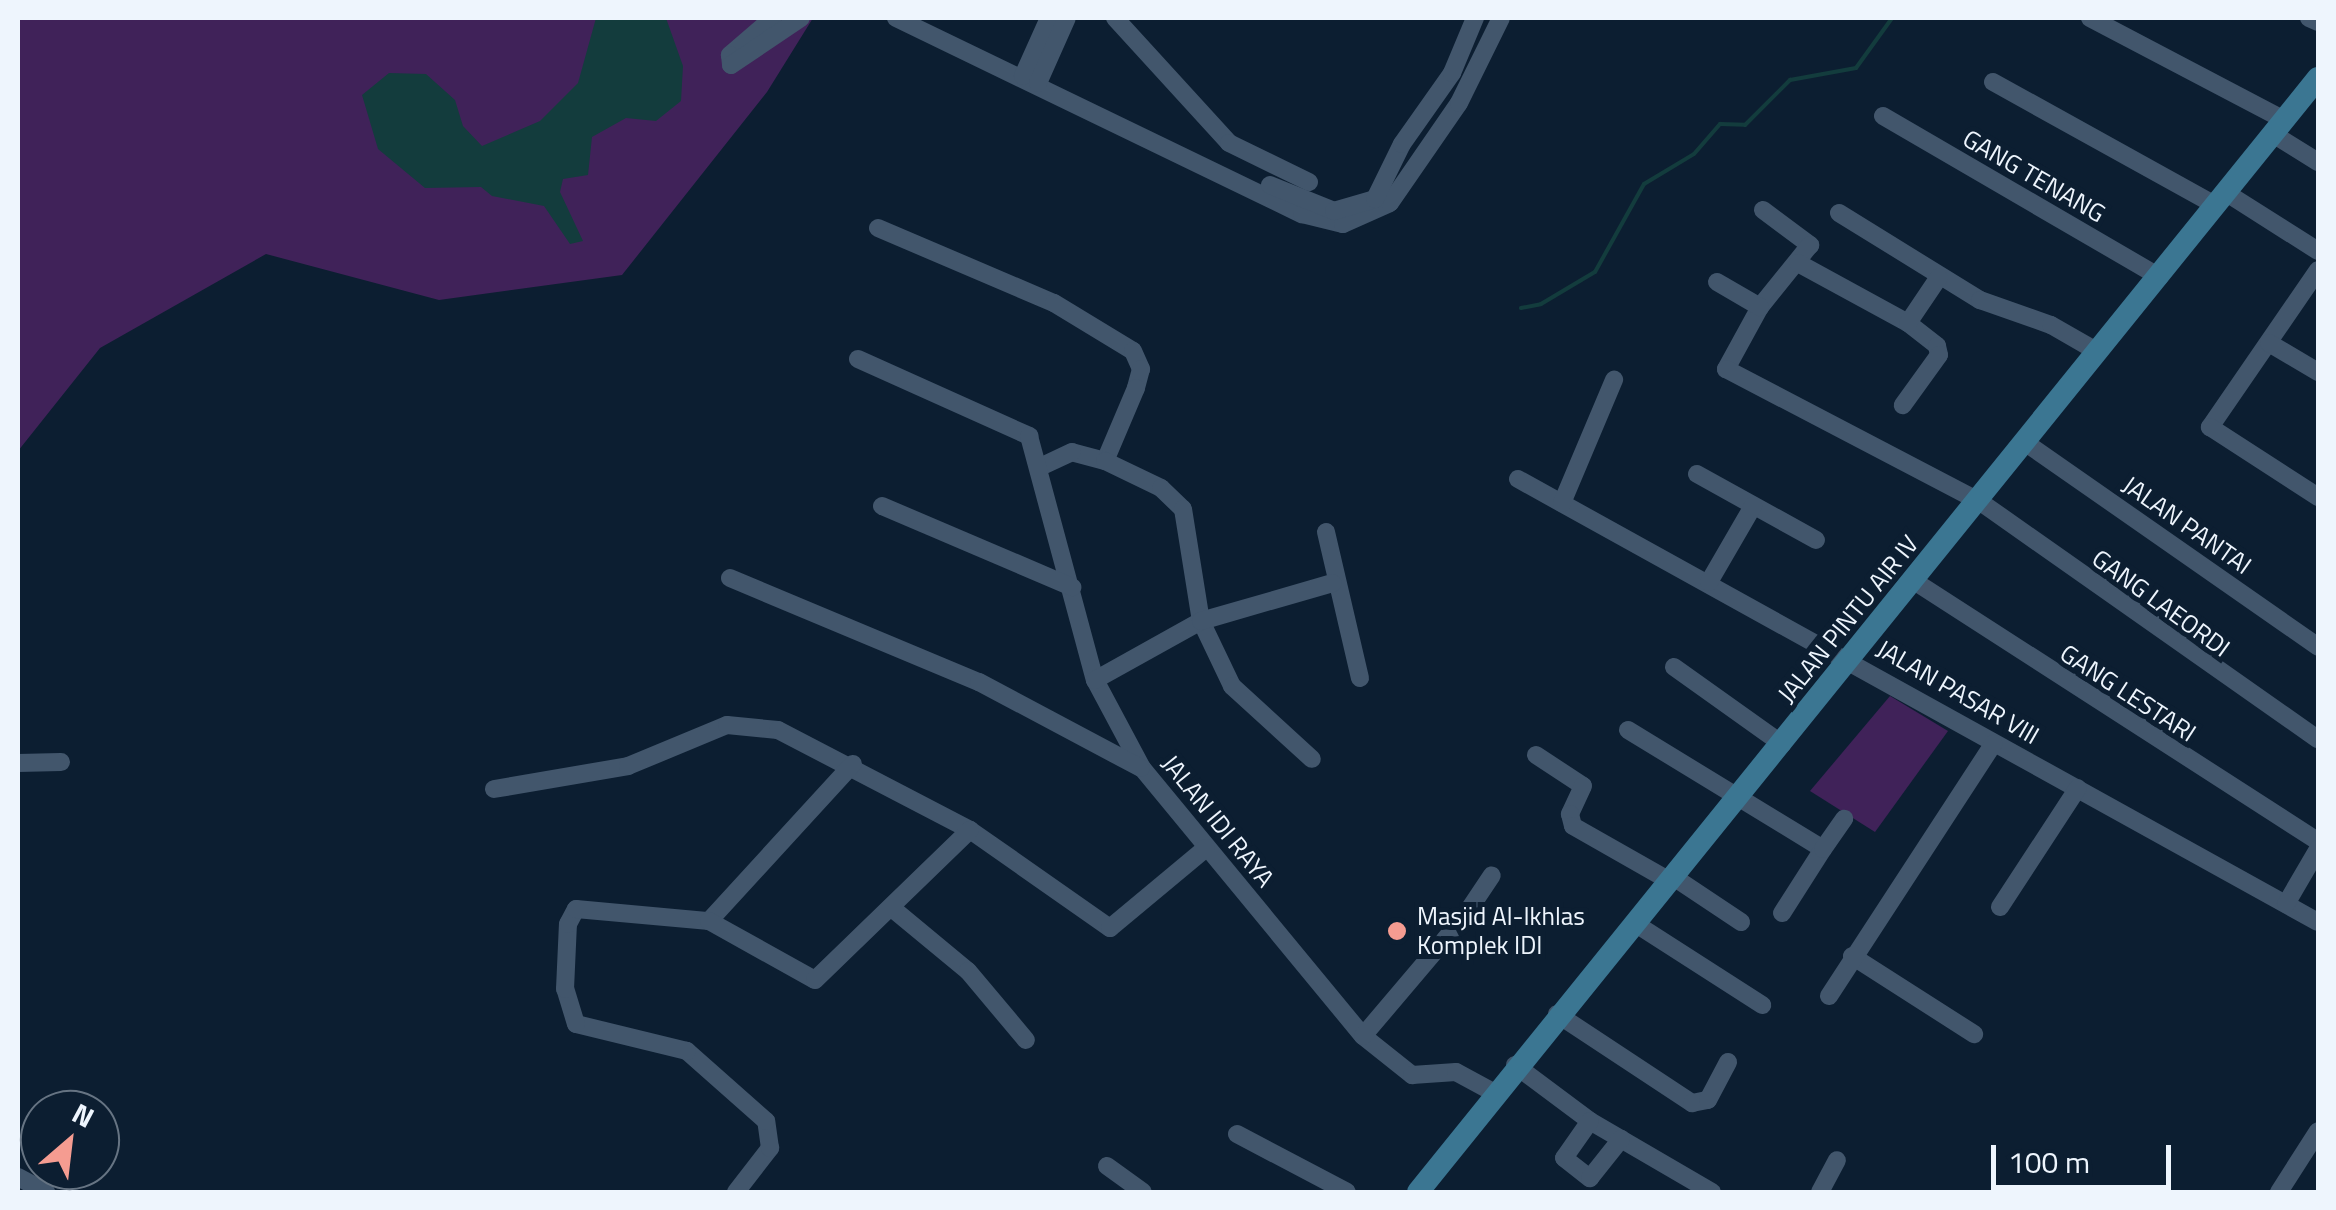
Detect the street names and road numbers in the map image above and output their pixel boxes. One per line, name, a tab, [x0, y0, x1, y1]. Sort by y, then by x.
street label: GANG TENANG	[1958, 123, 2110, 229]
street label: JALAN PANTAI	[2117, 470, 2257, 580]
street label: JALAN PINTU AIR IV	[1771, 529, 1925, 709]
street label: GANG LAEORDI	[2086, 543, 2236, 663]
street label: JALAN PASAR VIII	[1872, 633, 2044, 751]
street label: GANG LESTARI	[2054, 638, 2202, 748]
street label: JALAN IDI RAYA	[1156, 749, 1280, 893]

